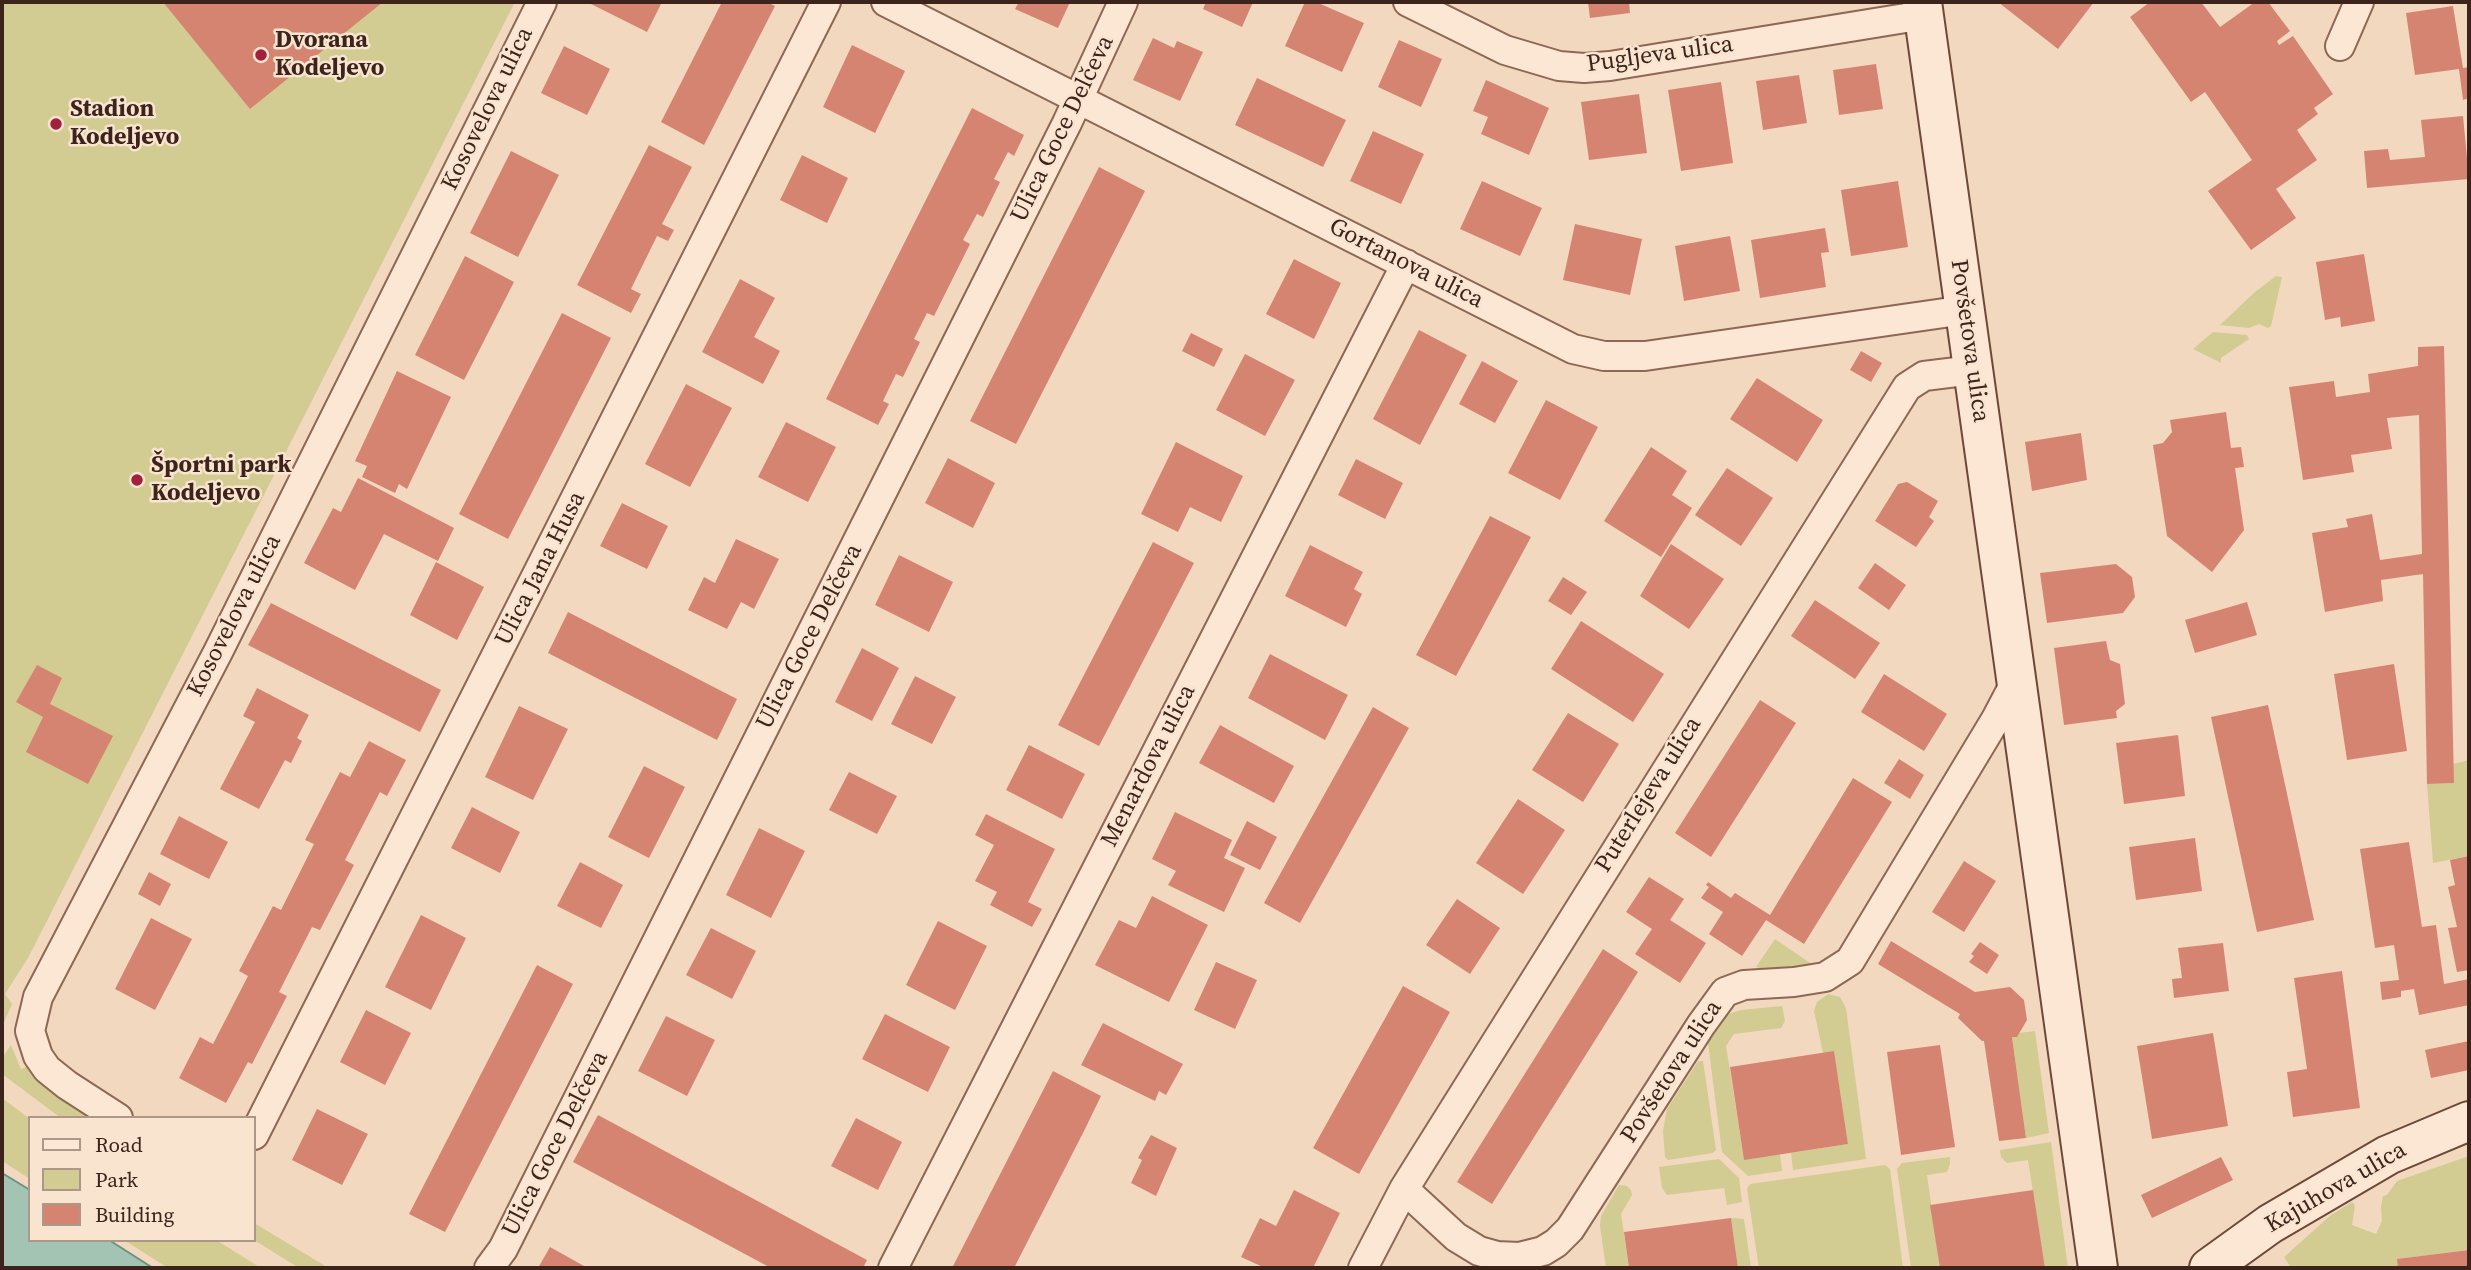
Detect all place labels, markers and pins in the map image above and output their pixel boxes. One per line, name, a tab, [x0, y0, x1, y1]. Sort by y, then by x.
place label: Dvorana Kodeljevo	[275, 27, 384, 83]
marker: Dvorana Kodeljevo	[253, 47, 269, 63]
place label: Stadion Kodeljevo	[70, 96, 179, 152]
marker: Stadion Kodeljevo	[48, 116, 64, 132]
place label: Športni park Kodeljevo	[151, 452, 292, 508]
marker: Športni park Kodeljevo	[129, 472, 145, 488]

